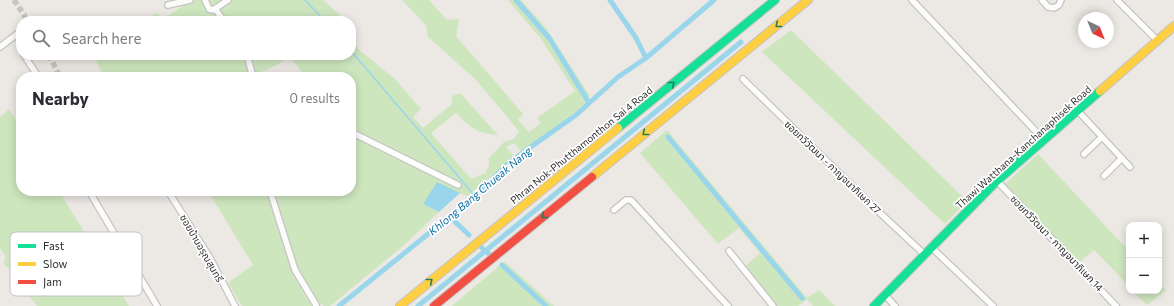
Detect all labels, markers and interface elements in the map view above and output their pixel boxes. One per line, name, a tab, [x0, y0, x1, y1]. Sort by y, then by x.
north arrow	[1078, 12, 1114, 48]
search box	[16, 16, 356, 60]
one-way arrow	[776, 20, 783, 27]
icon: search	[30, 27, 52, 49]
text: Search here	[62, 29, 141, 47]
one-way arrow	[667, 82, 675, 89]
street label: Thawi Watthana-Kanchanaphisek Road	[953, 83, 1093, 211]
street label: Phran Nok-Phutthamonthon Sai 4 Road	[508, 84, 655, 206]
text: Nearby	[32, 88, 89, 109]
text: 0 results	[289, 90, 340, 106]
street label: ซอยทวีวัฒนา - กาญจนาภิเษก 27	[782, 118, 884, 216]
one-way arrow	[642, 129, 650, 136]
water label: Khlong Bang Chueak Nang	[425, 143, 535, 238]
street label: ซอยทวีวัฒนา - กาญจนาภิเษก 14	[1008, 193, 1106, 293]
one-way arrow	[542, 211, 549, 218]
street label: ซอยบ้านอรุณสุนทรี	[177, 212, 226, 285]
map controls	[1126, 222, 1162, 294]
button: +	[1126, 222, 1162, 258]
legend	[10, 232, 142, 296]
text: Fast	[43, 239, 65, 252]
text: Slow	[43, 257, 68, 270]
button: −	[1126, 258, 1162, 294]
text: Jam	[43, 275, 62, 289]
one-way arrow	[426, 279, 433, 286]

